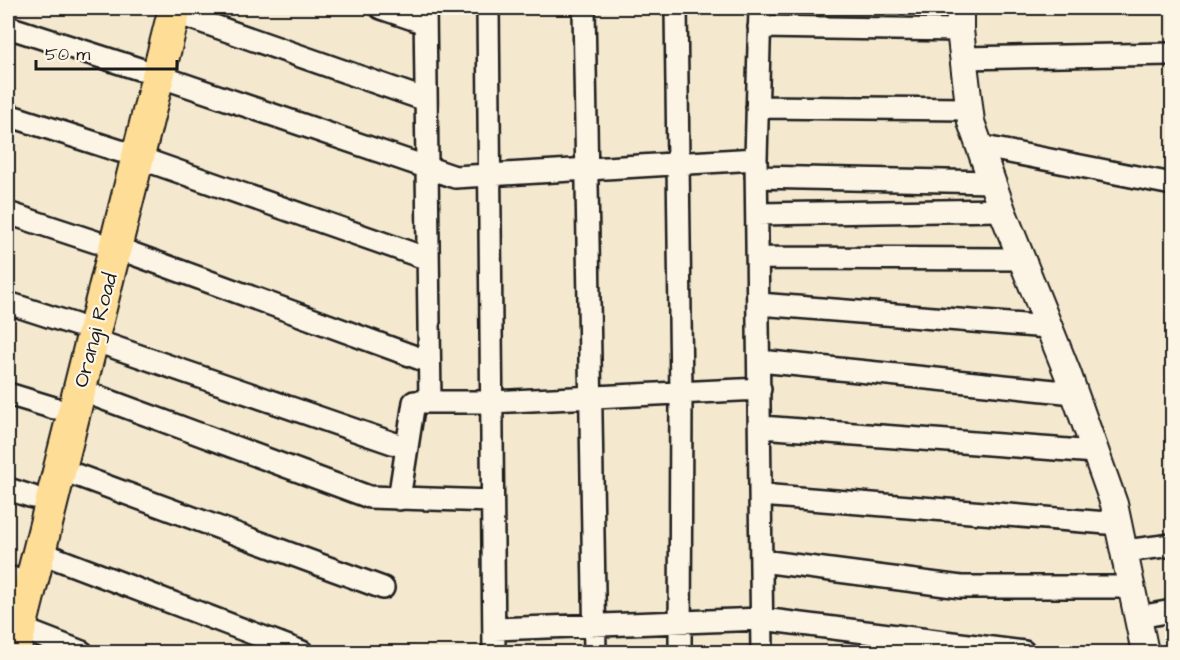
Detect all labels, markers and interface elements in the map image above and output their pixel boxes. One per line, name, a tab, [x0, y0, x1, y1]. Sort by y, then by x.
scale bar	[36, 33, 177, 71]
text: 50 m	[45, 42, 90, 67]
street label: Orangi Road	[66, 269, 127, 391]

